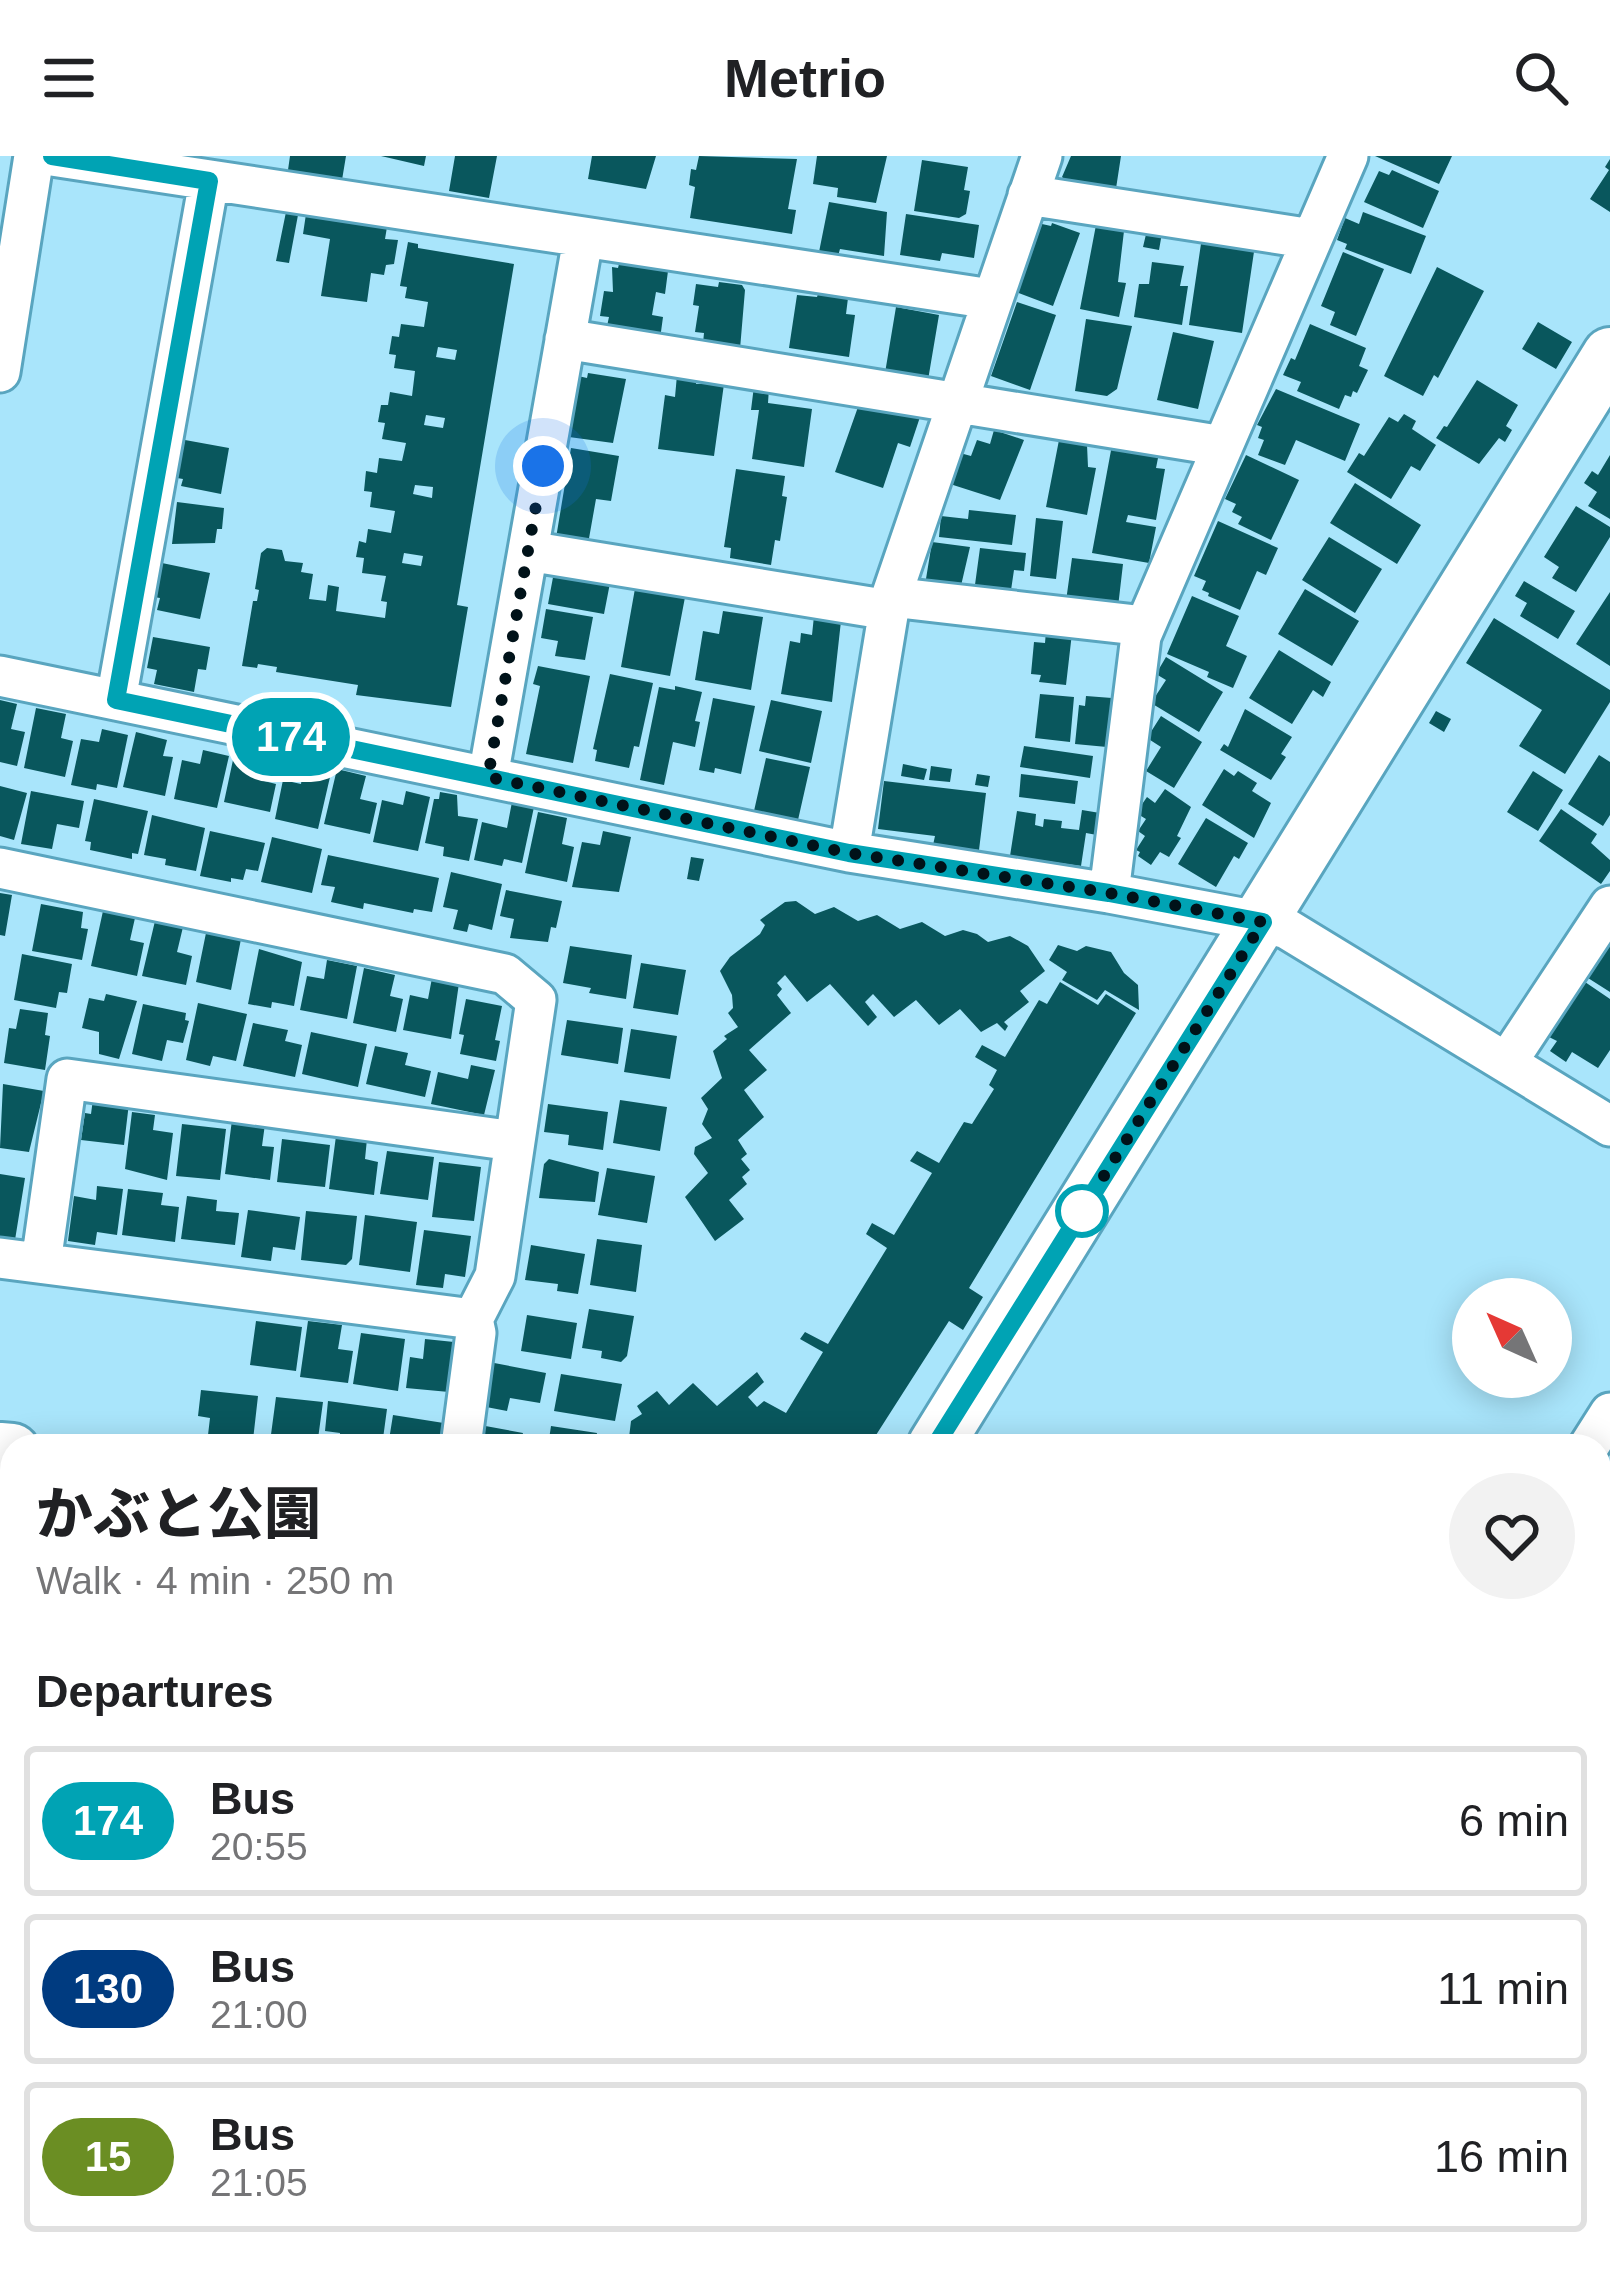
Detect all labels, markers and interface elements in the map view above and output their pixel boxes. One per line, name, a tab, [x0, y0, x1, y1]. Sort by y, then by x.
icon: menu	[36, 45, 102, 111]
icon: search	[1508, 45, 1574, 111]
text: Metrio	[724, 48, 886, 108]
your location	[513, 436, 573, 496]
line badge: 174	[222, 698, 360, 776]
text: 174	[256, 713, 326, 760]
unlabelled marker	[1057, 1186, 1107, 1236]
north arrow	[1452, 1278, 1572, 1398]
map controls	[1452, 1278, 1572, 1398]
button: heart	[1449, 1473, 1575, 1599]
text: かぶと公園	[36, 1482, 321, 1546]
text: Walk · 4 min · 250 m	[36, 1559, 394, 1602]
text: Departures	[36, 1666, 274, 1717]
text: Bus	[210, 1773, 295, 1824]
text: 6 min	[1459, 1795, 1569, 1846]
text: 174	[73, 1797, 143, 1844]
text: 20:55	[210, 1825, 308, 1868]
text: Bus	[210, 1941, 295, 1992]
text: 11 min	[1437, 1963, 1569, 2014]
text: 130	[73, 1965, 143, 2012]
text: 21:00	[210, 1993, 308, 2036]
text: Bus	[210, 2109, 295, 2160]
text: 16 min	[1434, 2131, 1569, 2182]
text: 15	[85, 2133, 131, 2180]
text: 21:05	[210, 2161, 308, 2204]

